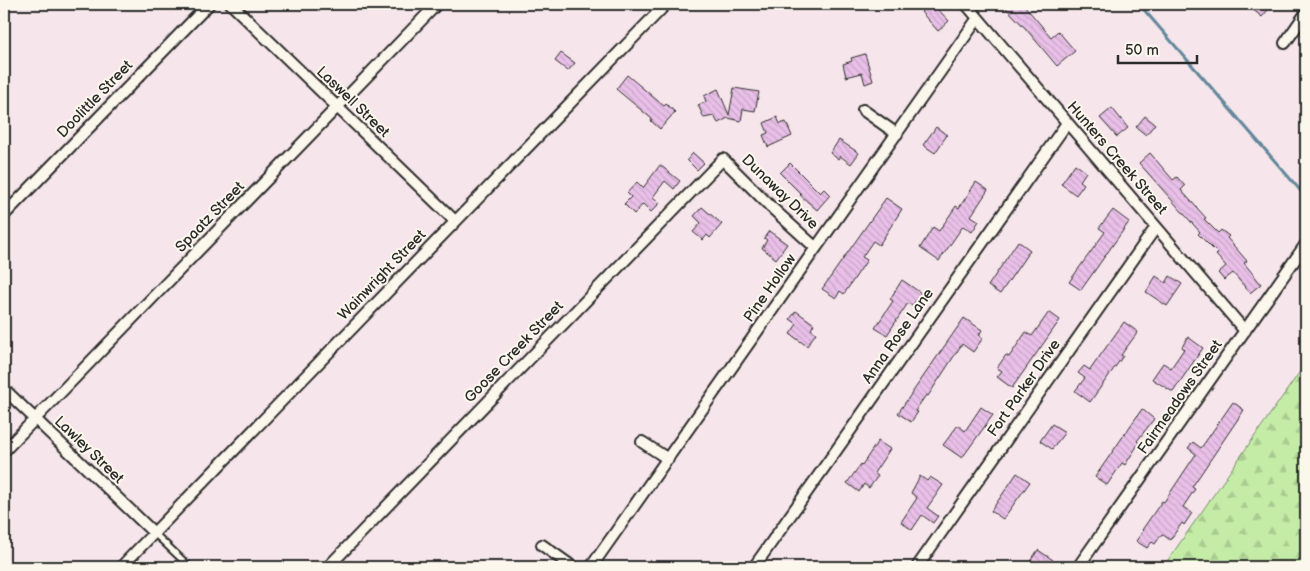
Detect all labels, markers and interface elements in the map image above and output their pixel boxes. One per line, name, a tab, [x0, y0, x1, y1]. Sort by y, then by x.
scale bar	[1118, 32, 1196, 64]
text: 50 m	[1125, 41, 1159, 60]
street label: Doolittle Street	[53, 56, 137, 142]
street label: Laswell Street	[312, 62, 394, 142]
street label: Hunters Creek Street	[1063, 98, 1172, 219]
street label: Dunaway Drive	[738, 150, 823, 234]
street label: Spaatz Street	[171, 177, 249, 257]
street label: Wainwright Street	[334, 225, 430, 324]
street label: Pine Hollow	[740, 250, 800, 326]
street label: Anna Rose Lane	[858, 285, 938, 387]
street label: Goose Creek Street	[460, 297, 568, 407]
street label: Fort Parker Drive	[983, 335, 1065, 440]
street label: Fairmeadows Street	[1133, 336, 1227, 458]
street label: Lawley Street	[50, 412, 128, 488]

